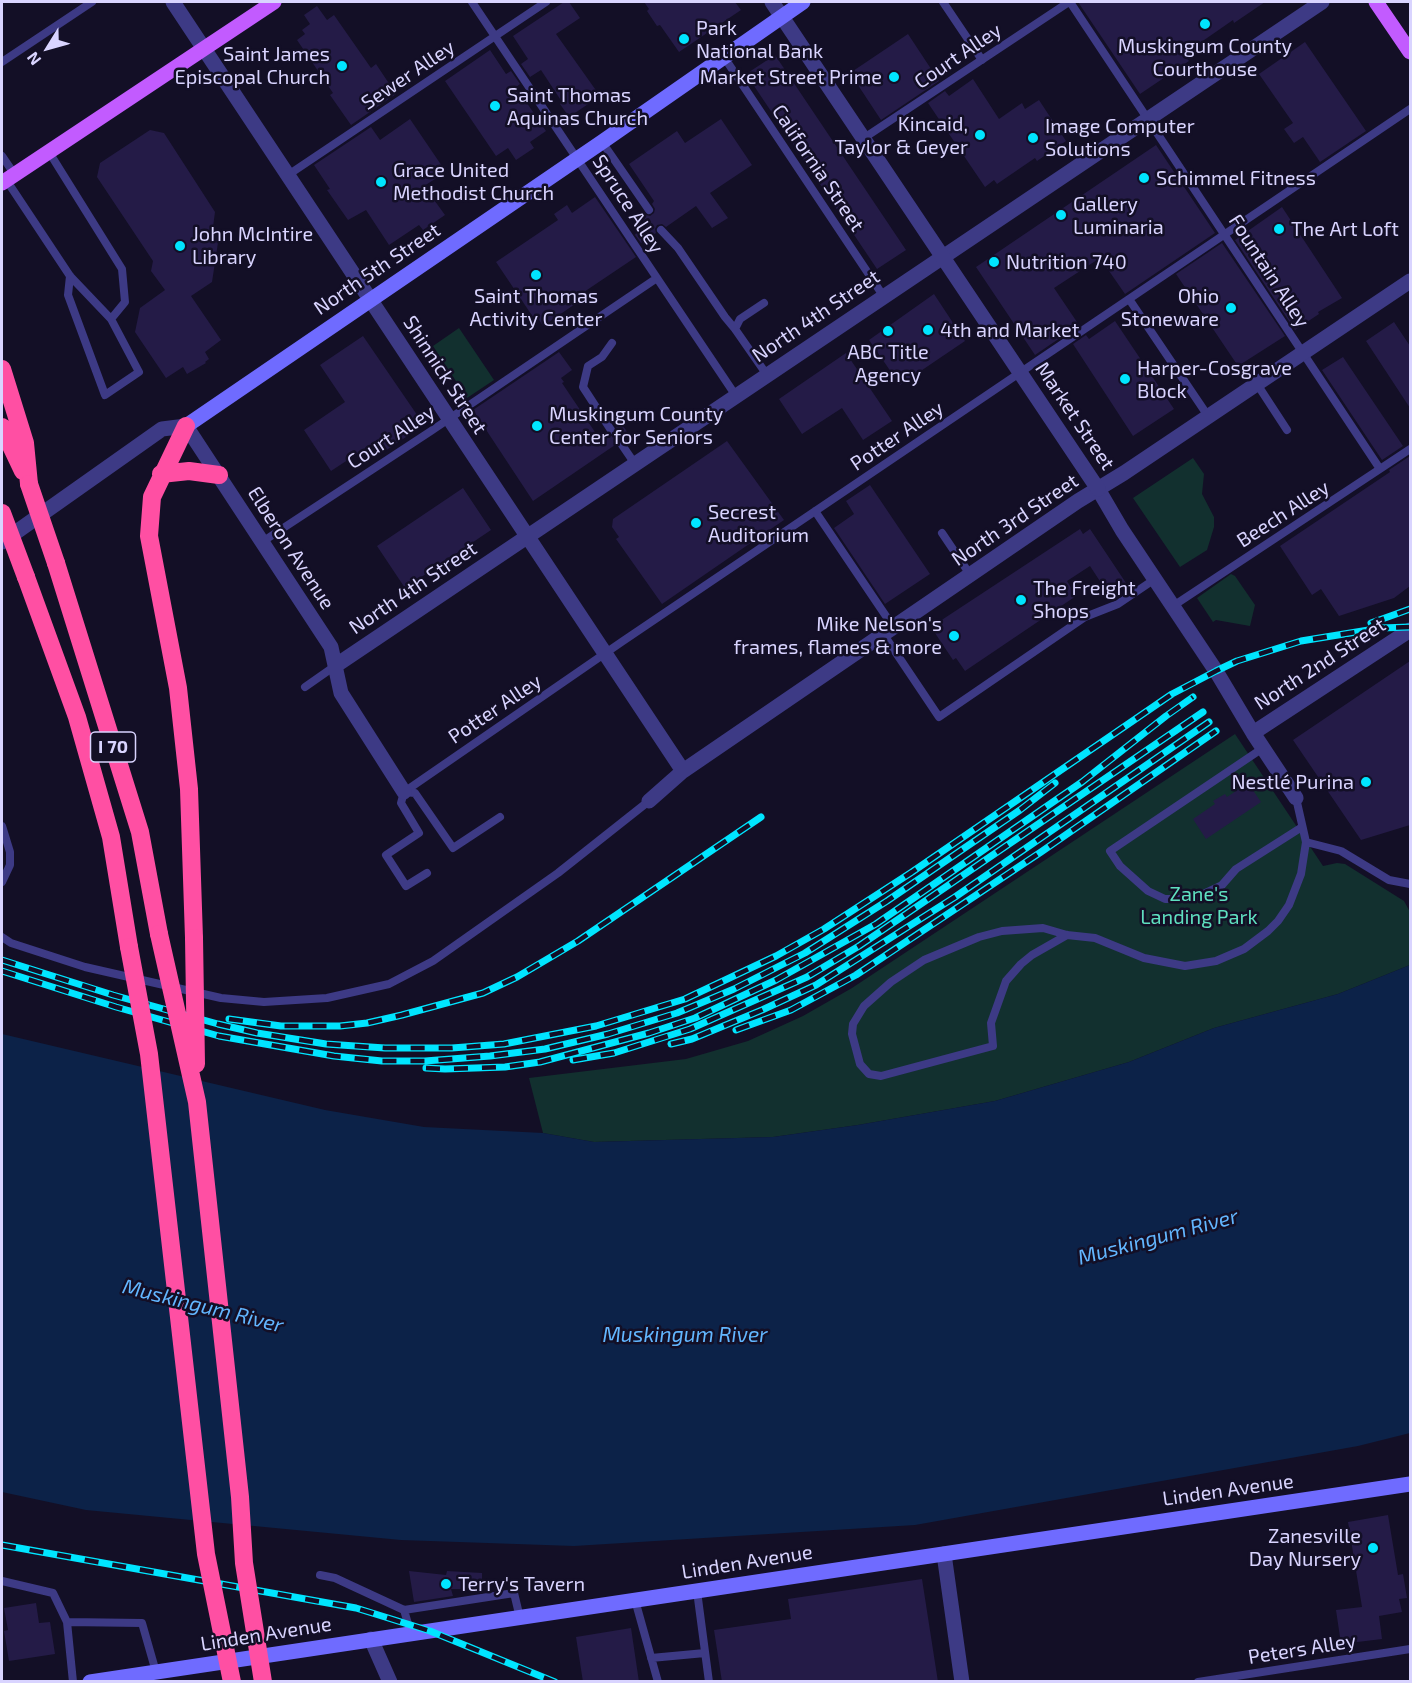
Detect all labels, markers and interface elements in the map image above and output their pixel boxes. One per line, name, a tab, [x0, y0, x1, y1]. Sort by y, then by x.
place label: Park National Bank	[696, 16, 823, 63]
marker: Muskingum County Courthouse	[1198, 17, 1212, 31]
north arrow	[18, 18, 78, 78]
street label: Court Alley	[910, 18, 1006, 94]
marker: Park National Bank	[677, 32, 691, 46]
place label: Muskingum County Courthouse	[1118, 34, 1292, 81]
street label: Sewer Alley	[357, 35, 459, 115]
place label: Saint James Episcopal Church	[175, 42, 330, 89]
text: N	[22, 49, 44, 69]
marker: Saint James Episcopal Church	[335, 59, 349, 73]
place label: Market Street Prime	[700, 65, 882, 89]
marker: Market Street Prime	[887, 70, 901, 84]
place label: Saint Thomas Aquinas Church	[507, 83, 648, 130]
marker: Saint Thomas Aquinas Church	[488, 99, 502, 113]
street label: California Street	[767, 100, 869, 236]
place label: Kincaid, Taylor & Geyer	[835, 112, 968, 159]
place label: Image Computer Solutions	[1045, 114, 1195, 161]
marker: Kincaid, Taylor & Geyer	[973, 128, 987, 142]
marker: Image Computer Solutions	[1026, 131, 1040, 145]
street label: Spruce Alley	[587, 150, 669, 258]
place label: Grace United Methodist Church	[393, 158, 554, 205]
place label: Schimmel Fitness	[1156, 166, 1316, 190]
marker: Schimmel Fitness	[1137, 171, 1151, 185]
marker: Grace United Methodist Church	[374, 175, 388, 189]
place label: Gallery Luminaria	[1073, 192, 1164, 239]
marker: Gallery Luminaria	[1054, 208, 1068, 222]
street label: Fountain Alley	[1224, 210, 1314, 332]
place label: The Art Loft	[1291, 217, 1399, 241]
street label: North 5th Street	[309, 218, 445, 320]
place label: John McIntire Library	[192, 222, 313, 269]
marker: The Art Loft	[1272, 222, 1286, 236]
marker: John McIntire Library	[173, 239, 187, 253]
place label: Nutrition 740	[1006, 250, 1127, 274]
marker: Nutrition 740	[987, 255, 1001, 269]
street label: North 4th Street	[748, 264, 884, 368]
marker: Saint Thomas Activity Center	[529, 268, 543, 282]
place label: Saint Thomas Activity Center	[469, 284, 603, 331]
place label: Ohio Stoneware	[1121, 284, 1219, 331]
marker: Ohio Stoneware	[1224, 301, 1238, 315]
street label: Shinnick Street	[398, 311, 492, 439]
place label: 4th and Market	[940, 318, 1079, 342]
marker: 4th and Market	[921, 323, 935, 337]
marker: ABC Title Agency	[881, 324, 895, 338]
place label: ABC Title Agency	[847, 340, 929, 387]
place label: Harper-Cosgrave Block	[1137, 356, 1292, 403]
street label: Market Street	[1030, 358, 1120, 474]
marker: Harper-Cosgrave Block	[1118, 372, 1132, 386]
street label: Potter Alley	[846, 396, 948, 476]
street label: Court Alley	[343, 400, 439, 474]
place label: Muskingum County Center for Seniors	[549, 402, 723, 449]
marker: Muskingum County Center for Seniors	[530, 419, 544, 433]
street label: North 3rd Street	[947, 469, 1083, 571]
street label: Beech Alley	[1232, 475, 1334, 553]
street label: Elberon Avenue	[242, 482, 340, 614]
place label: Secrest Auditorium	[708, 500, 809, 547]
marker: Secrest Auditorium	[689, 516, 703, 530]
street label: North 4th Street	[345, 536, 481, 640]
place label: The Freight Shops	[1033, 576, 1136, 623]
marker: The Freight Shops	[1014, 593, 1028, 607]
place label: Mike Nelson's frames, flames & more	[733, 612, 942, 659]
street label: North 2nd Street	[1250, 613, 1390, 715]
marker: Mike Nelson's frames, flames & more	[947, 629, 961, 643]
street label: Potter Alley	[444, 669, 546, 749]
road number: I 70	[90, 732, 136, 762]
place label: Nestlé Purina	[1231, 770, 1354, 794]
marker: Nestlé Purina	[1359, 775, 1373, 789]
park label: Zane's Landing Park	[1140, 882, 1258, 929]
water label: Muskingum River	[1075, 1203, 1241, 1271]
water label: Muskingum River	[120, 1274, 286, 1338]
water label: Muskingum River	[602, 1322, 768, 1348]
street label: Linden Avenue	[1161, 1469, 1295, 1511]
place label: Zanesville Day Nursery	[1249, 1524, 1361, 1571]
street label: Linden Avenue	[680, 1540, 814, 1584]
marker: Zanesville Day Nursery	[1366, 1541, 1380, 1555]
place label: Terry's Tavern	[458, 1572, 585, 1596]
marker: Terry's Tavern	[439, 1577, 453, 1591]
street label: Linden Avenue	[199, 1612, 333, 1656]
street label: Peters Alley	[1246, 1629, 1358, 1669]

